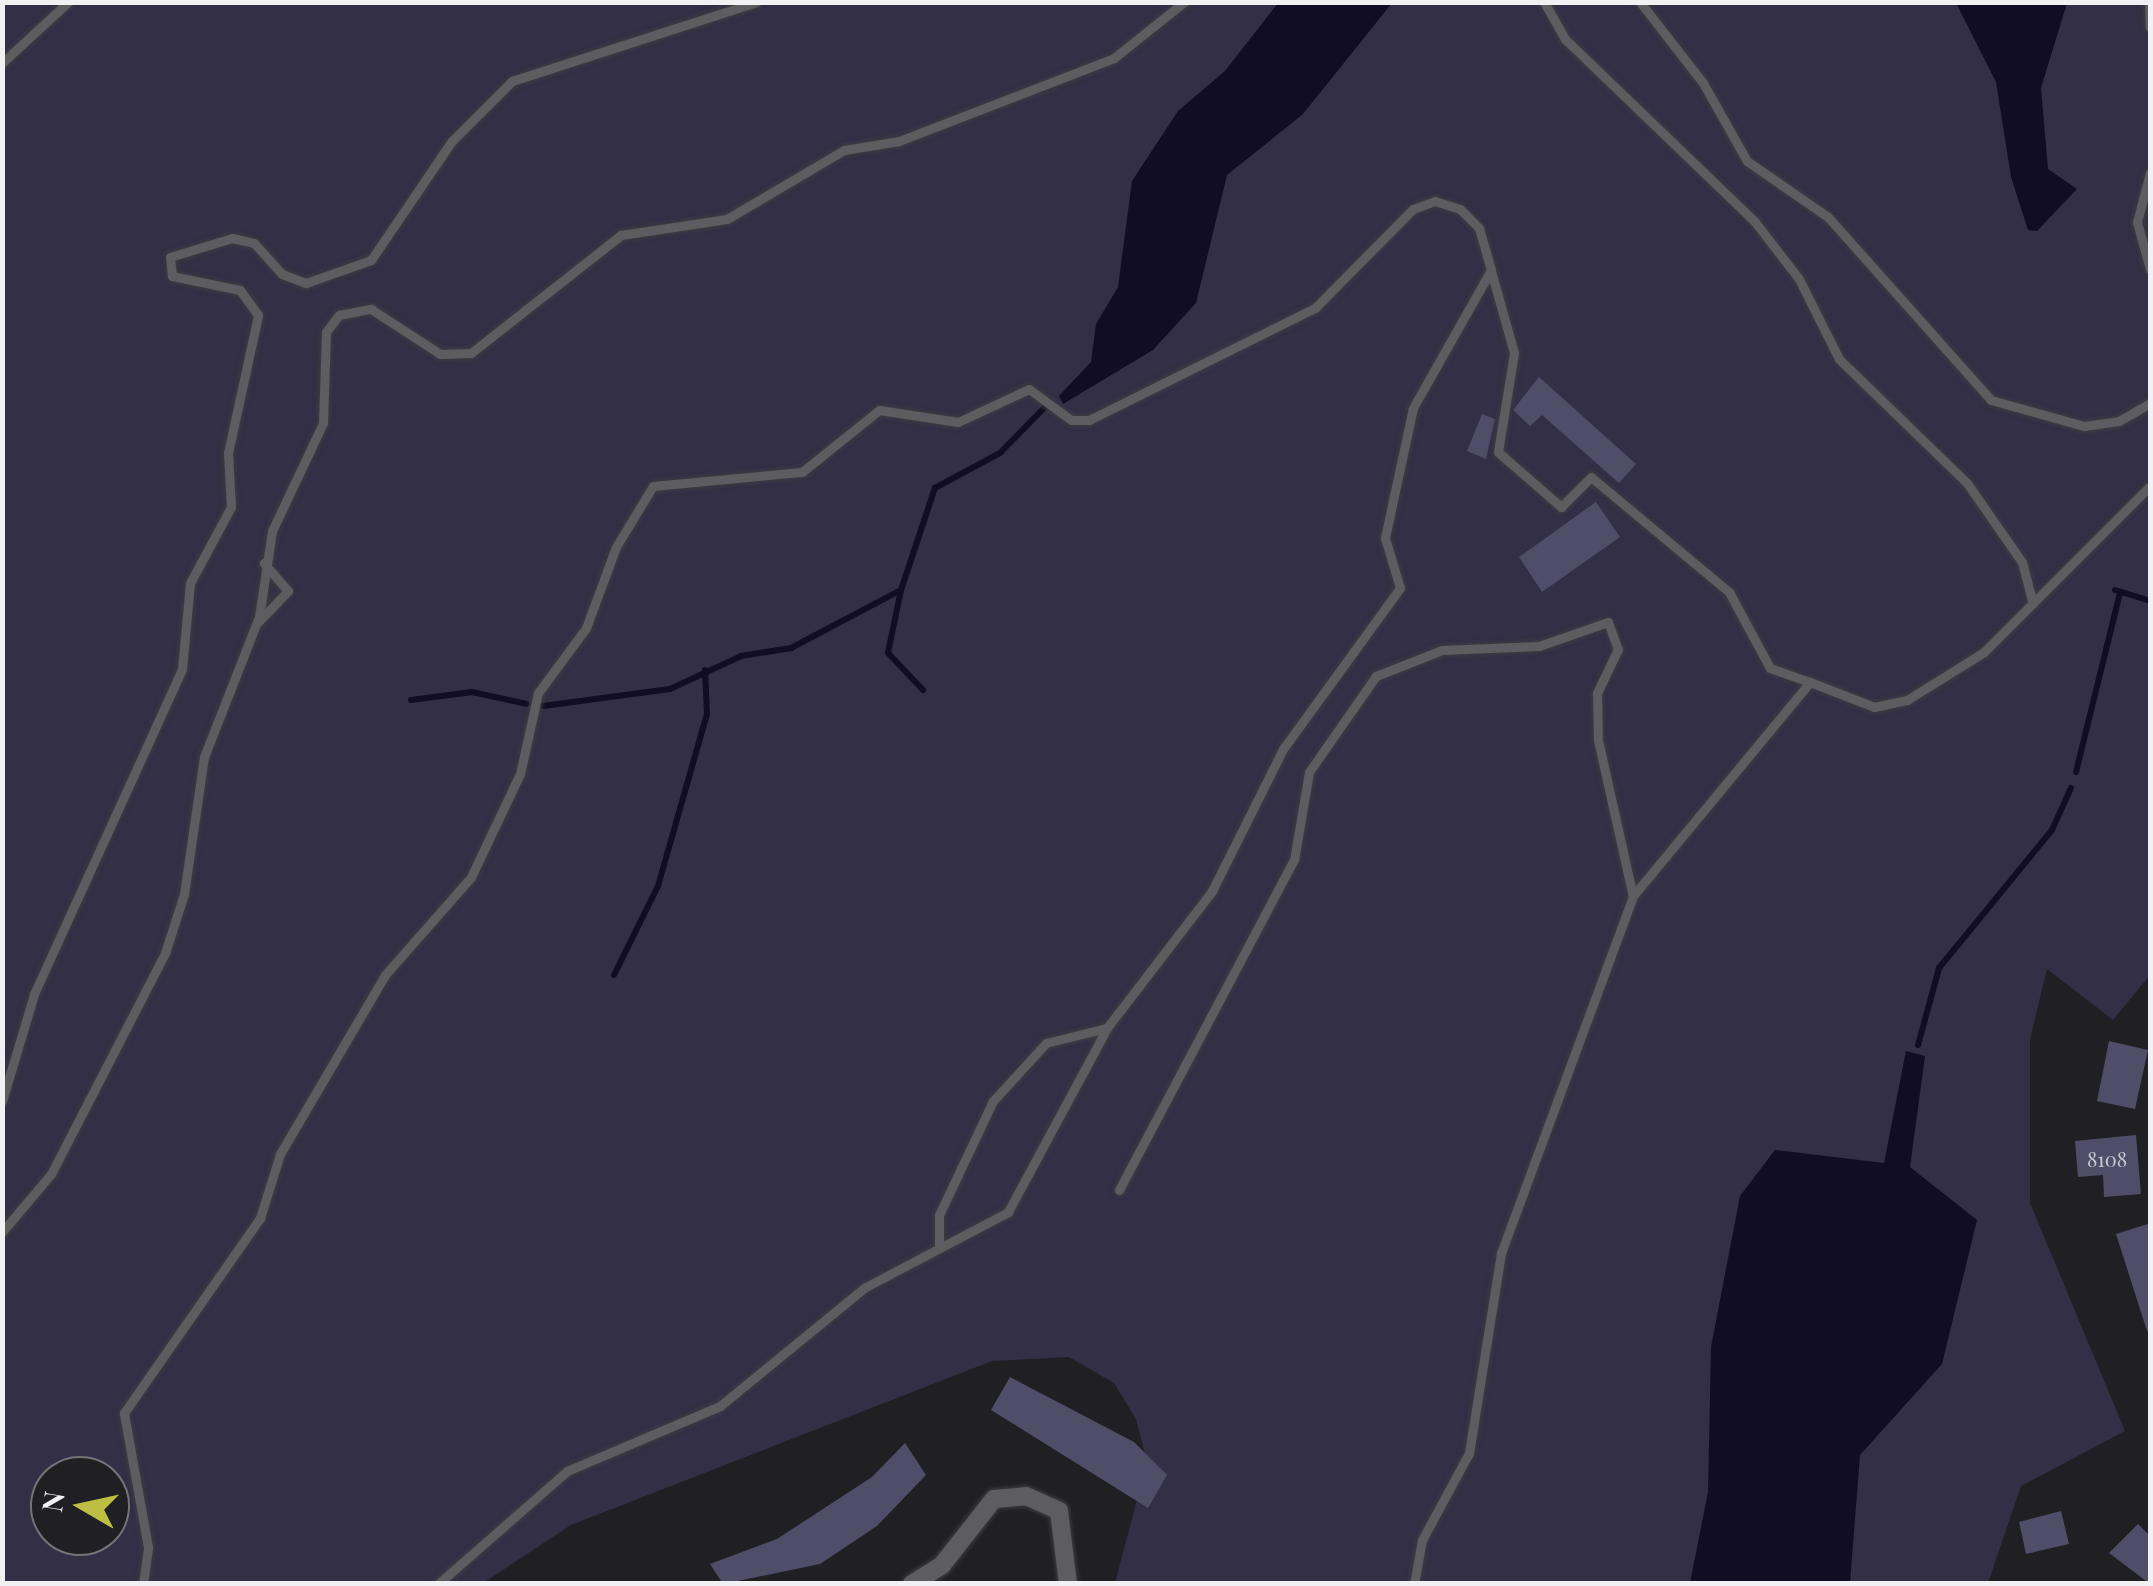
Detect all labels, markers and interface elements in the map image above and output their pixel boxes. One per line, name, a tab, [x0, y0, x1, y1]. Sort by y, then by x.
house number: 8108	[2087, 1146, 2127, 1170]
north arrow	[30, 1456, 130, 1556]
text: N	[32, 1489, 72, 1514]

